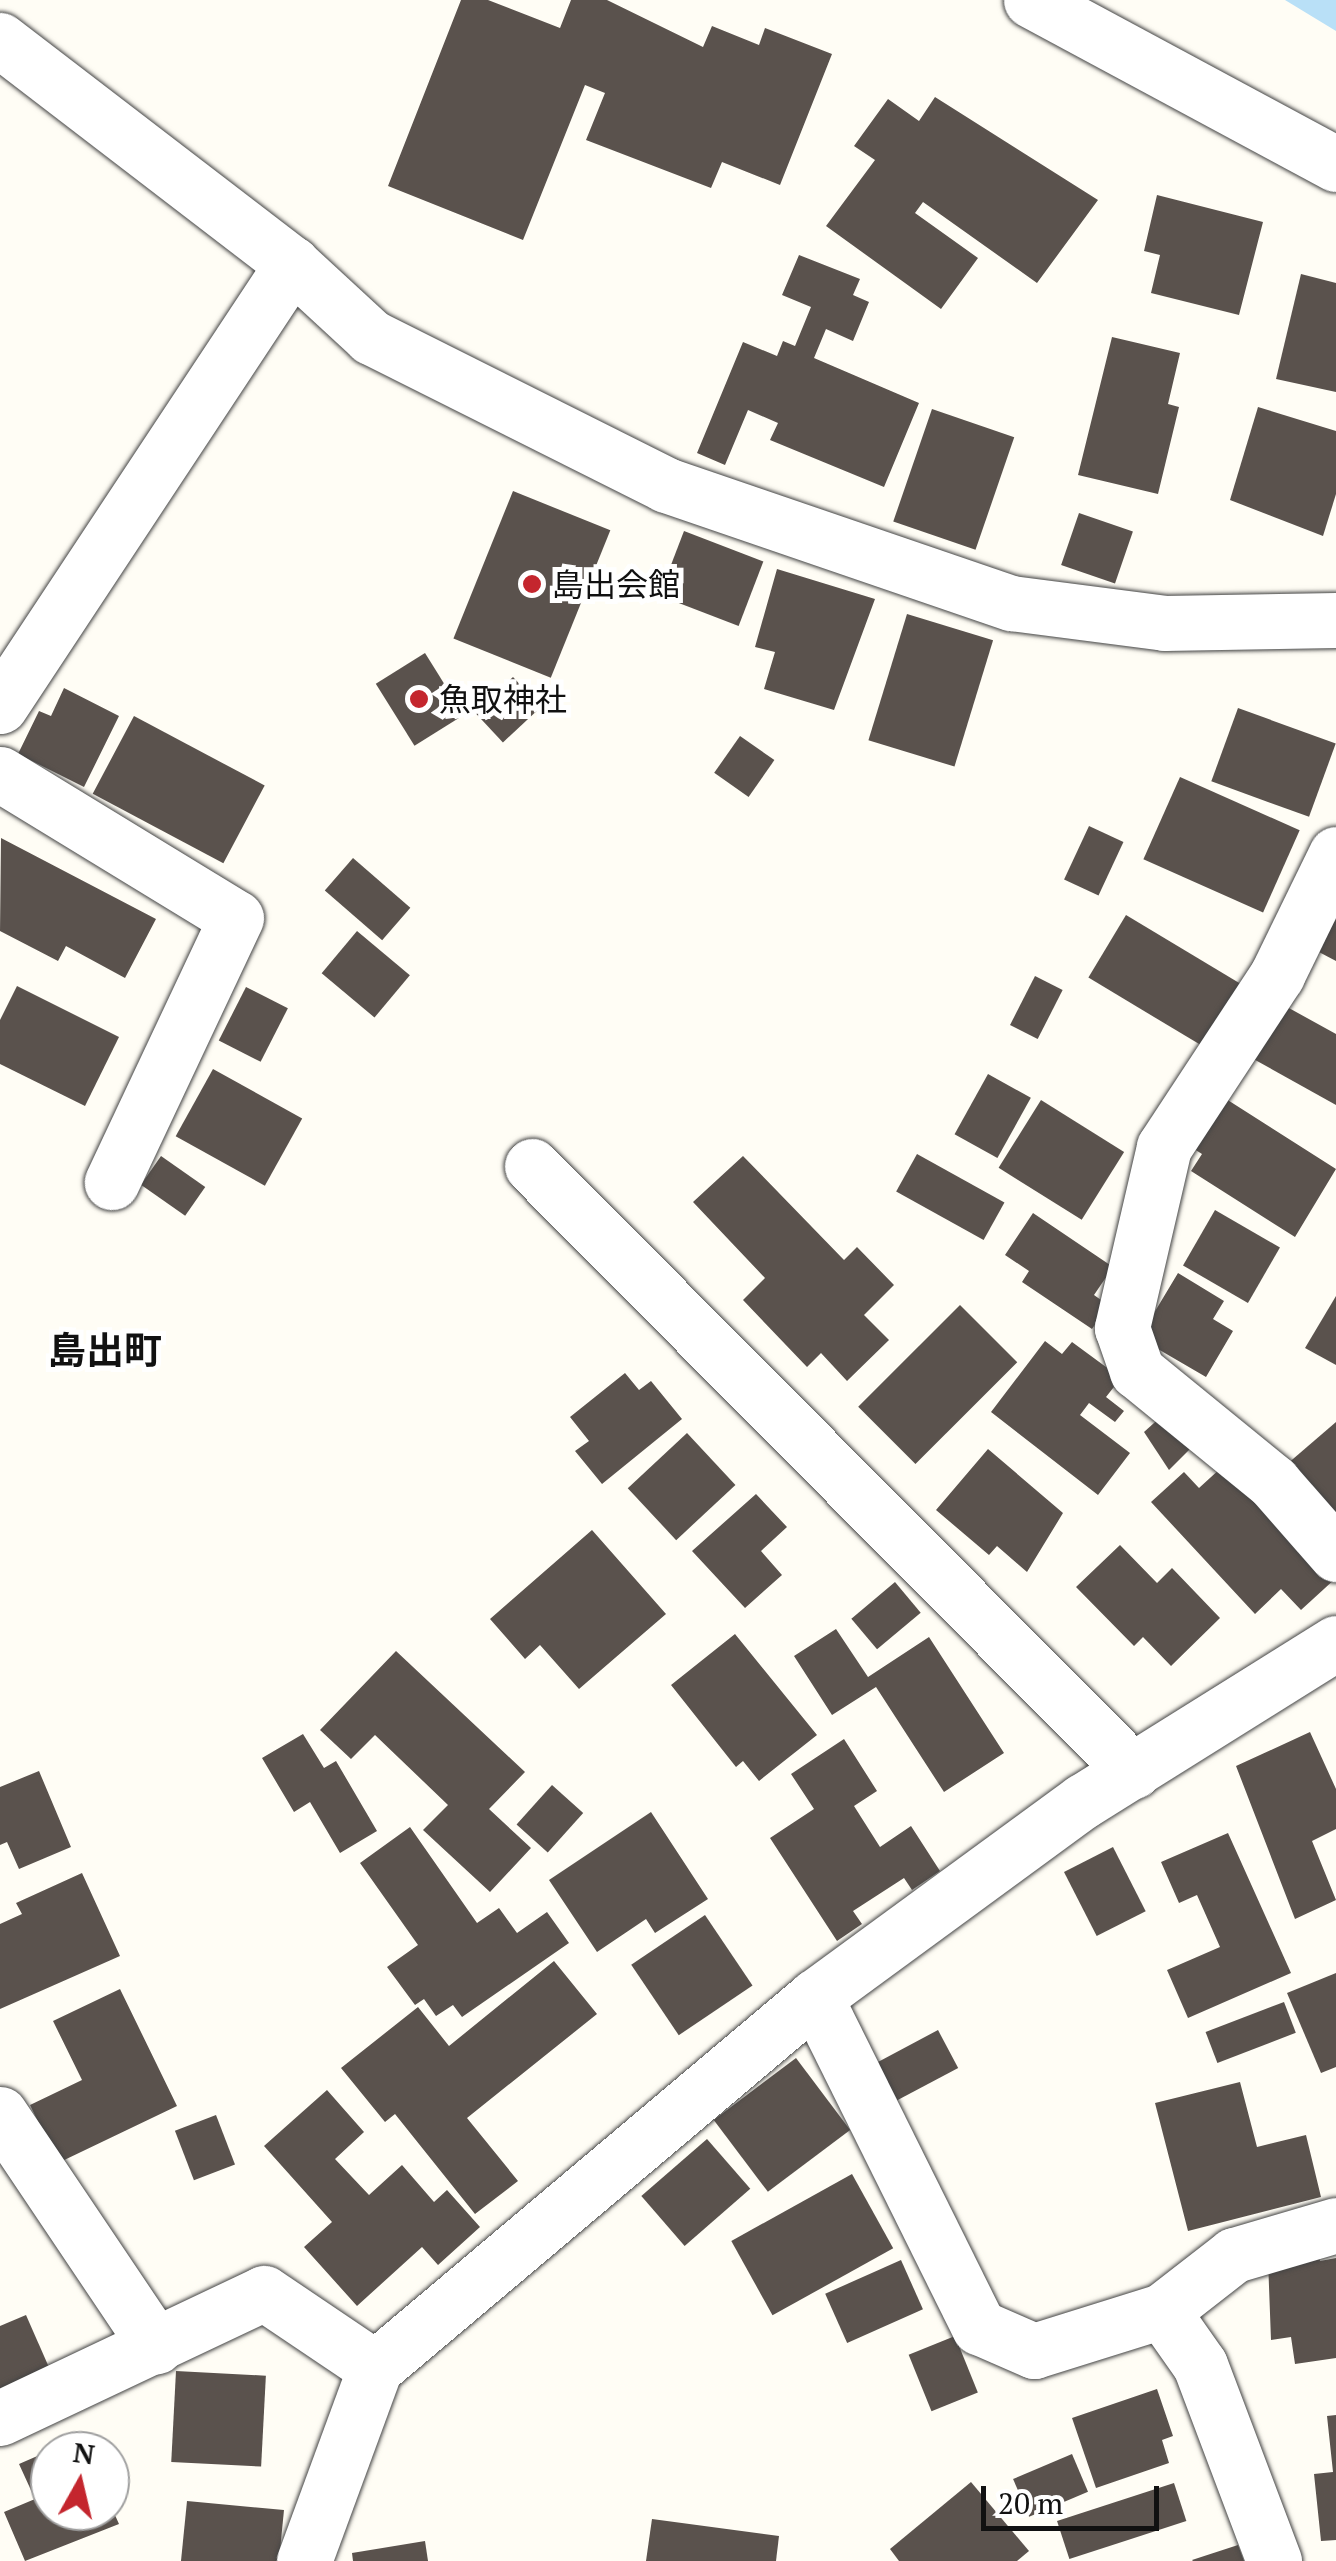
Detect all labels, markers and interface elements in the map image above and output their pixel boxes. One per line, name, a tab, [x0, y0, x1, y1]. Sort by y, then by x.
place label: 島出会館	[552, 565, 680, 603]
marker: 島出会館	[521, 573, 543, 595]
place label: 魚取神社	[439, 680, 567, 718]
marker: 魚取神社	[408, 688, 430, 710]
district label: 島出町	[48, 1328, 162, 1374]
north arrow	[30, 2431, 130, 2531]
text: N	[71, 2433, 97, 2473]
scale bar	[986, 2466, 1164, 2528]
text: 20 m	[998, 2483, 1063, 2523]

